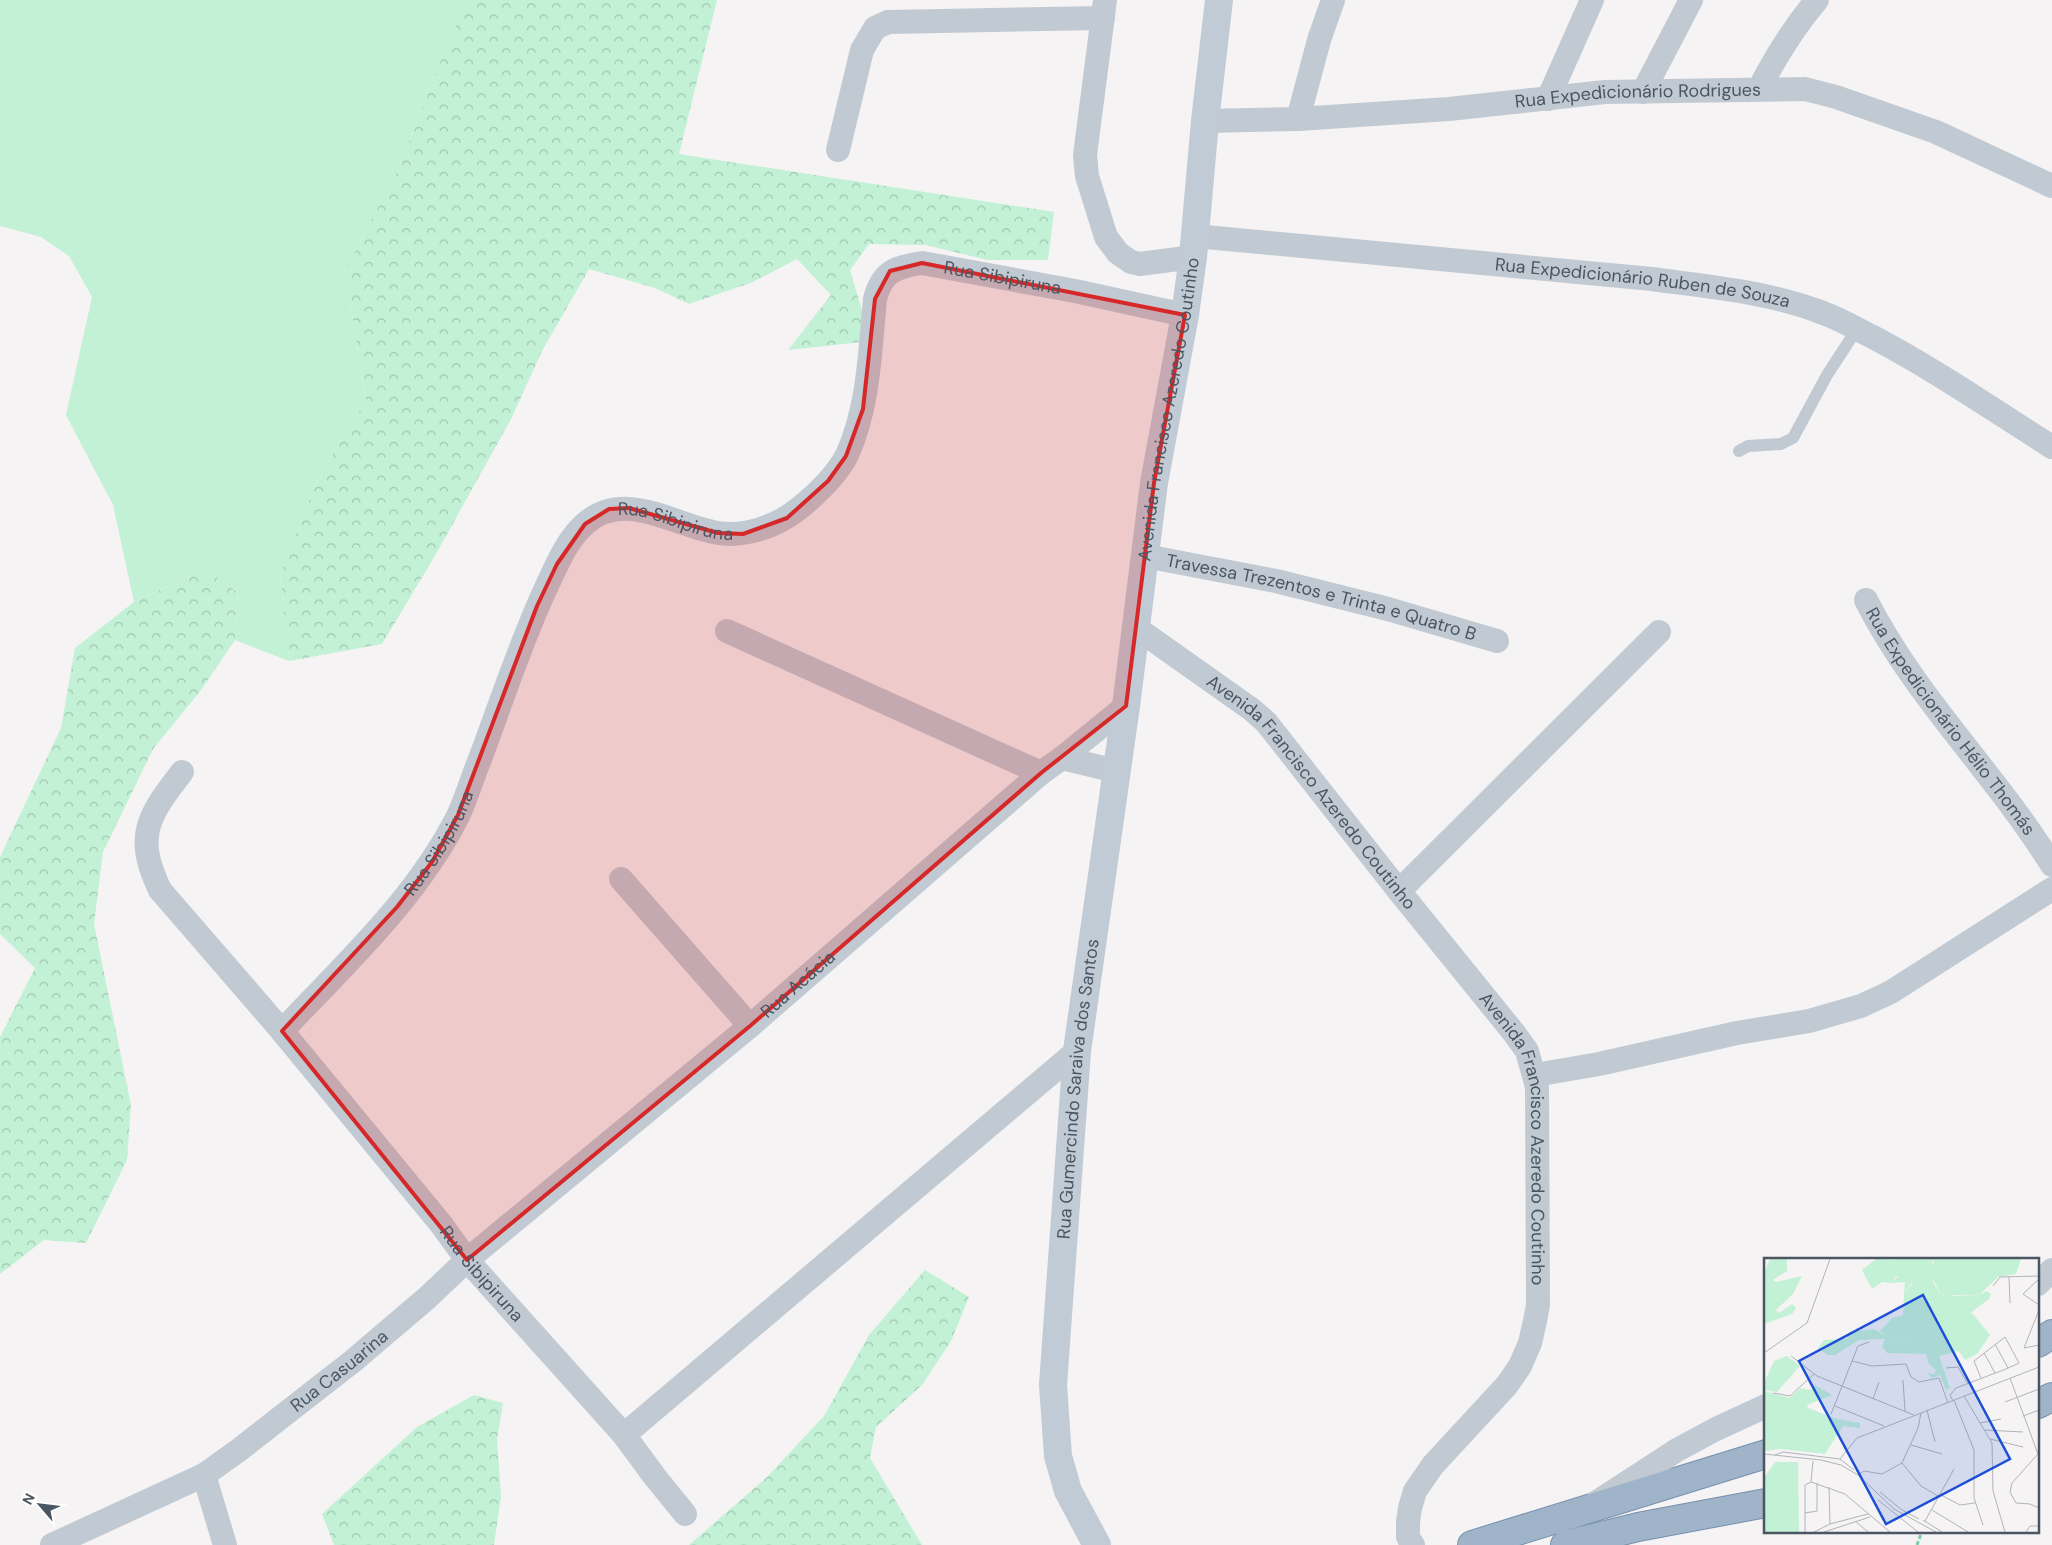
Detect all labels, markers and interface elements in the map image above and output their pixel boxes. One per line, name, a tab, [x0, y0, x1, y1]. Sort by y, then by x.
street label: Rua Expedicionário Rodrigues	[1514, 78, 1761, 114]
street label: Rua Expedicionário Ruben de Souza	[1494, 252, 1793, 314]
street label: Rua Sibipiruna	[942, 255, 1063, 300]
street label: Avenida Francisco Azeredo Coutinho	[1132, 256, 1205, 562]
street label: Rua Sibipiruna	[618, 497, 733, 546]
street label: Travessa Trezentos e Trinta e Quatro B	[1164, 548, 1479, 646]
street label: Rua Expedicionário Hélio Thomás	[1860, 603, 2041, 840]
street label: Avenida Francisco Azeredo Coutinho	[1202, 669, 1421, 915]
street label: Rua Sibipiruna	[398, 787, 479, 901]
street label: Rua Gumercindo Saraiva dos Santos	[1052, 937, 1105, 1240]
street label: Rua Acácia	[755, 945, 840, 1023]
street label: Avenida Francisco Azeredo Coutinho	[1474, 987, 1550, 1285]
street label: Rua Sibipiruna	[434, 1221, 529, 1327]
inset map	[1764, 1258, 2040, 1532]
street label: Rua Casuarina	[285, 1324, 393, 1417]
north arrow	[15, 1480, 65, 1530]
text: N	[18, 1490, 39, 1508]

